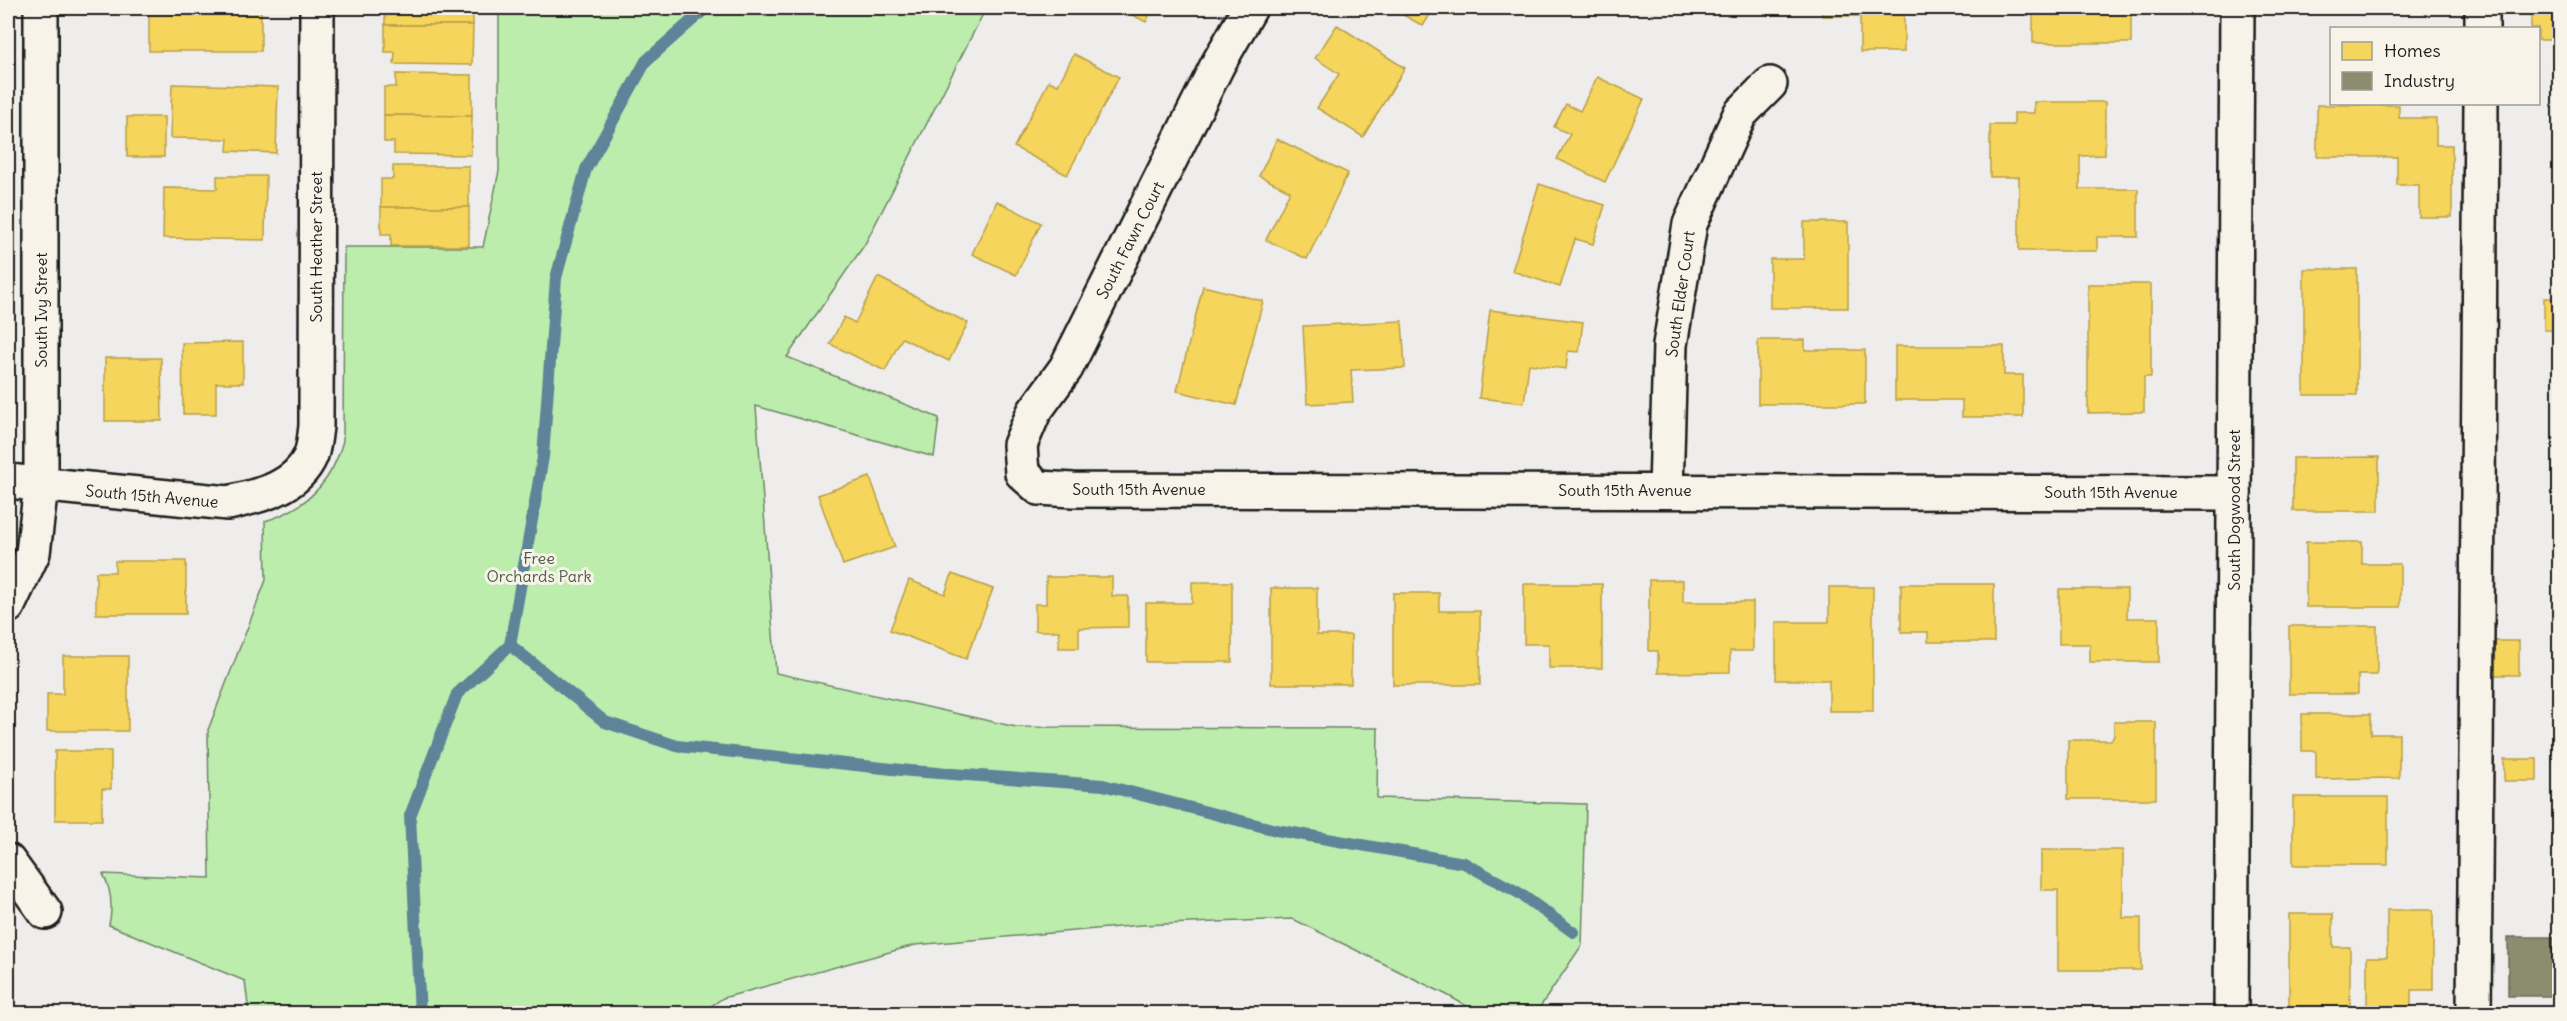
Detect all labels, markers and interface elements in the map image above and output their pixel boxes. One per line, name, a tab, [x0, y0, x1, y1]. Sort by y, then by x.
legend	[2330, 27, 2540, 105]
text: Homes	[2384, 39, 2441, 62]
text: Industry	[2384, 69, 2455, 92]
street label: South Heather Street	[306, 171, 326, 323]
street label: South Fawn Court	[1092, 177, 1169, 302]
street label: South Elder Court	[1661, 229, 1699, 359]
street label: South Ivy Street	[31, 252, 51, 368]
street label: South Dogwood Street	[2224, 429, 2244, 591]
street label: South 15th Avenue	[1072, 479, 1206, 499]
street label: South 15th Avenue	[85, 480, 219, 512]
street label: South 15th Avenue	[1558, 480, 1692, 500]
street label: South 15th Avenue	[2044, 482, 2178, 502]
park label: Free Orchards Park	[486, 548, 592, 586]

